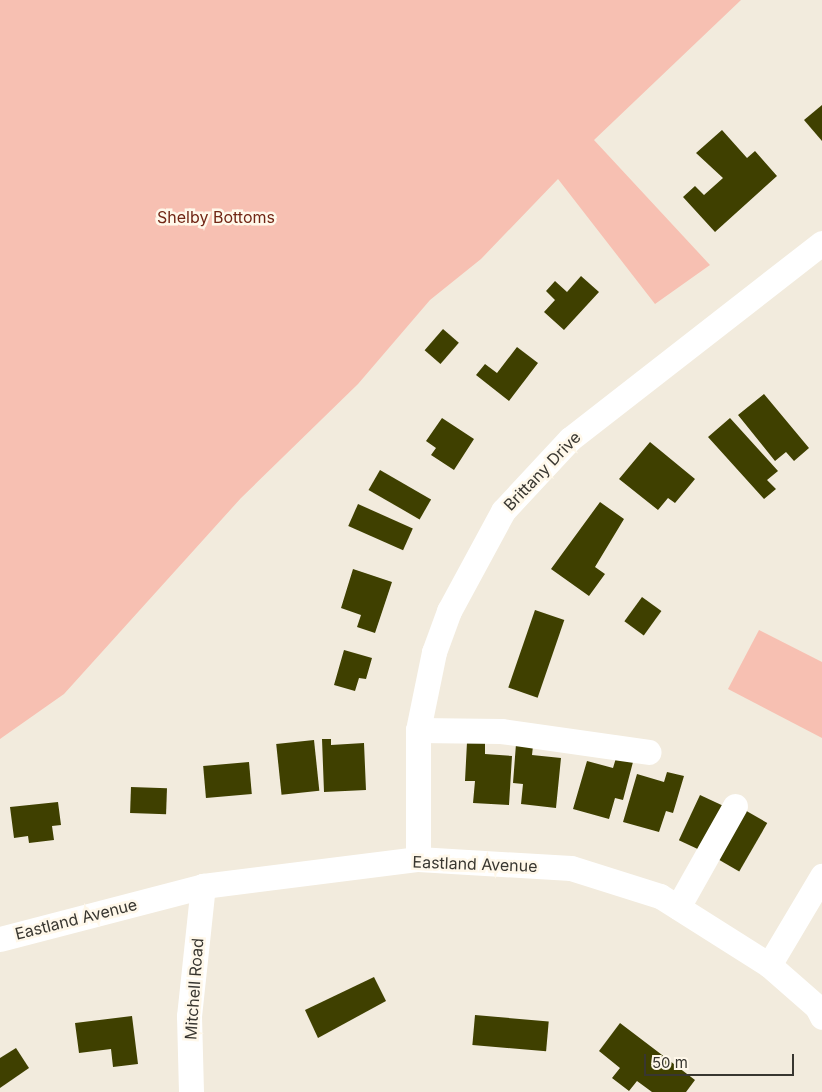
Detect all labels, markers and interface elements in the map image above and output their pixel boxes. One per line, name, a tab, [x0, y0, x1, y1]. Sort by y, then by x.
park label: Shelby Bottoms	[157, 207, 275, 227]
street label: Brittany Drive	[500, 428, 584, 514]
street label: Eastland Avenue	[412, 852, 538, 876]
street label: Eastland Avenue	[13, 895, 139, 943]
street label: Mitchell Road	[181, 937, 207, 1041]
scale bar	[647, 1044, 797, 1076]
text: 50 m	[652, 1053, 688, 1072]

